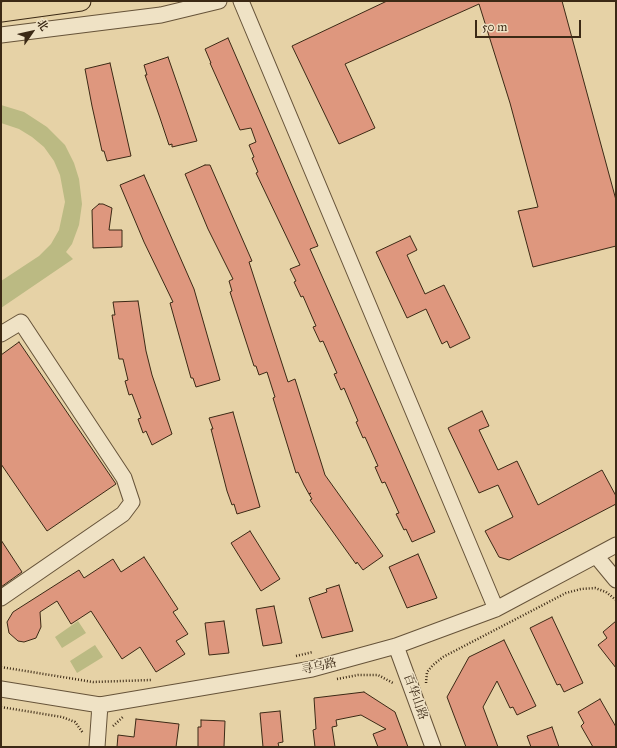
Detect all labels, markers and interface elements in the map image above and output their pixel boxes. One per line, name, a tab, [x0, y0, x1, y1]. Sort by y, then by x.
north arrow	[12, 12, 52, 52]
scale bar	[477, 12, 583, 38]
text: 北	[34, 17, 51, 33]
text: 50 m	[482, 20, 507, 34]
street label: 寻乌路	[300, 656, 338, 678]
street label: 百华山路	[400, 672, 430, 722]

